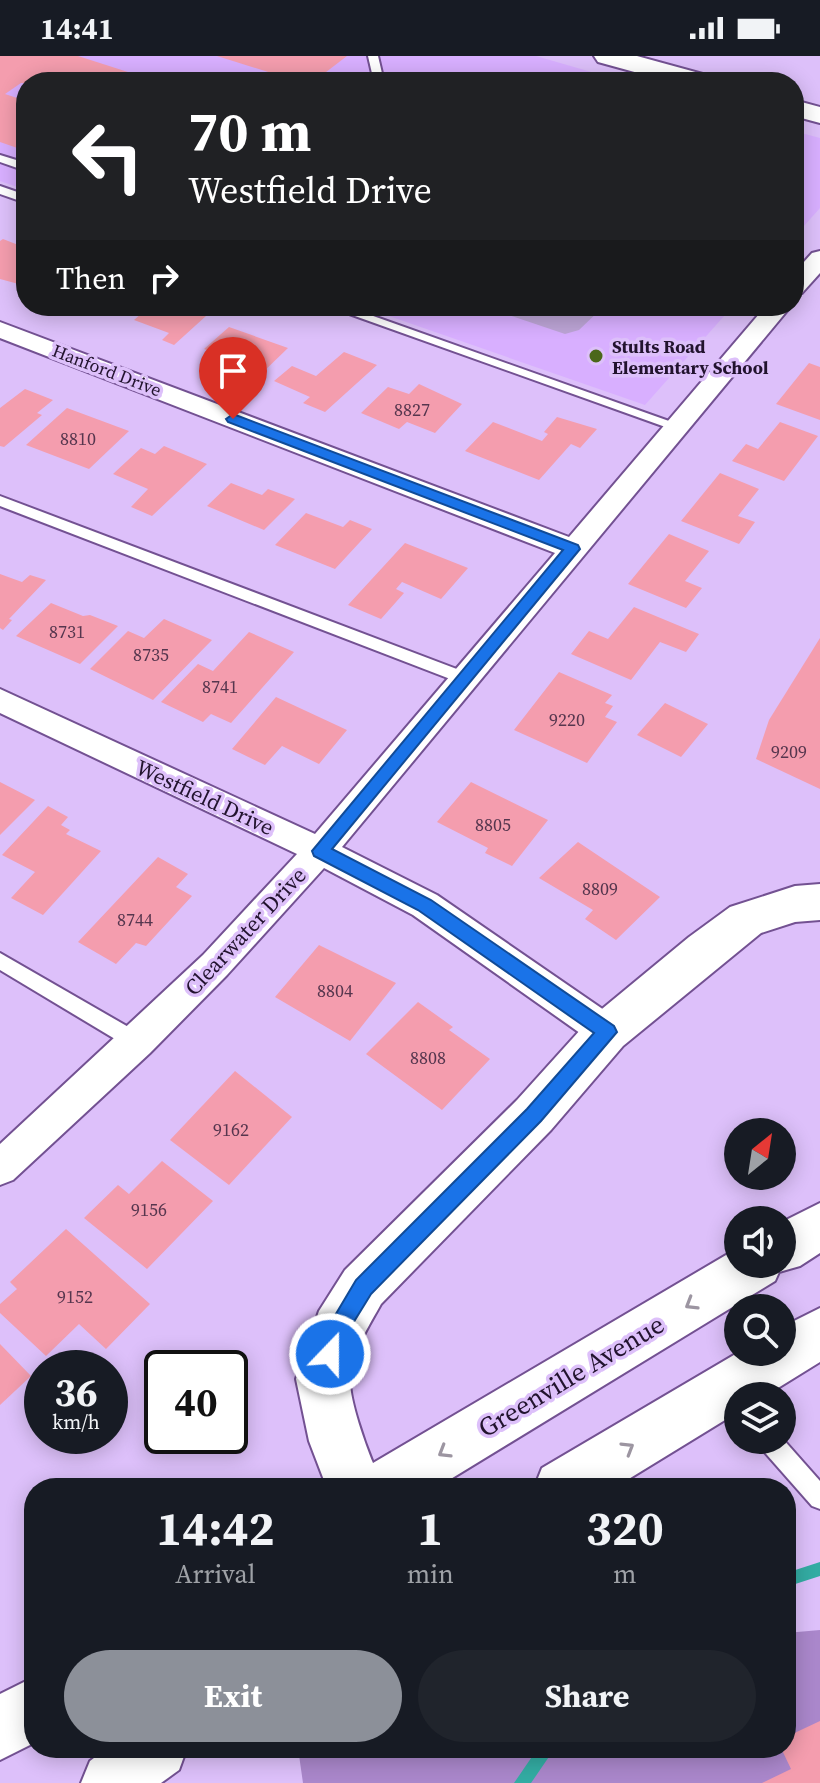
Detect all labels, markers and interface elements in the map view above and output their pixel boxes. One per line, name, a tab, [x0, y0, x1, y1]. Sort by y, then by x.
text: 14:41	[40, 8, 114, 49]
text: 70 m	[188, 93, 311, 170]
icon: left	[56, 104, 160, 208]
text: Westfield Drive	[188, 166, 432, 215]
icon: right	[142, 256, 186, 300]
text: Then	[56, 258, 126, 299]
place label: Stults Road Elementary School	[612, 334, 769, 380]
pin	[199, 337, 267, 419]
street label: Hanford Drive	[49, 338, 165, 402]
marker: Stults Road Elementary School	[587, 347, 605, 365]
icon: arrive	[211, 349, 255, 393]
house number: 8827	[394, 397, 430, 422]
house number: 8810	[60, 426, 96, 451]
house number: 8731	[49, 619, 85, 644]
house number: 8735	[133, 642, 169, 667]
house number: 8741	[202, 674, 238, 699]
house number: 9220	[549, 707, 585, 732]
house number: 9209	[771, 739, 807, 764]
street label: Westfield Drive	[131, 752, 279, 842]
house number: 8805	[475, 812, 511, 837]
street label: Clearwater Drive	[178, 860, 312, 1002]
house number: 8809	[582, 876, 618, 901]
house number: 8744	[117, 907, 153, 932]
house number: 8804	[317, 978, 353, 1003]
house number: 8808	[410, 1045, 446, 1070]
house number: 9162	[213, 1117, 249, 1142]
north arrow	[724, 1118, 796, 1190]
map controls	[724, 1118, 796, 1454]
house number: 9156	[131, 1197, 167, 1222]
button: sound	[724, 1206, 796, 1278]
house number: 9152	[57, 1284, 93, 1309]
one-way arrow	[685, 1294, 700, 1310]
button: search	[724, 1294, 796, 1366]
street label: Greenville Avenue	[471, 1306, 671, 1446]
position arrow	[288, 1312, 372, 1396]
speed limit sign: 40	[144, 1350, 248, 1454]
text: 36	[54, 1365, 98, 1419]
button: layers	[724, 1382, 796, 1454]
text: km/h	[52, 1408, 100, 1436]
one-way arrow	[438, 1442, 453, 1458]
one-way arrow	[619, 1442, 634, 1458]
text: 14:42	[156, 1495, 275, 1561]
text: 1	[417, 1495, 443, 1561]
text: 320	[586, 1495, 664, 1561]
text: Arrival	[175, 1556, 256, 1592]
text: min	[407, 1556, 454, 1592]
text: m	[613, 1556, 637, 1592]
button: Exit	[64, 1650, 402, 1742]
button: Share	[418, 1650, 756, 1742]

